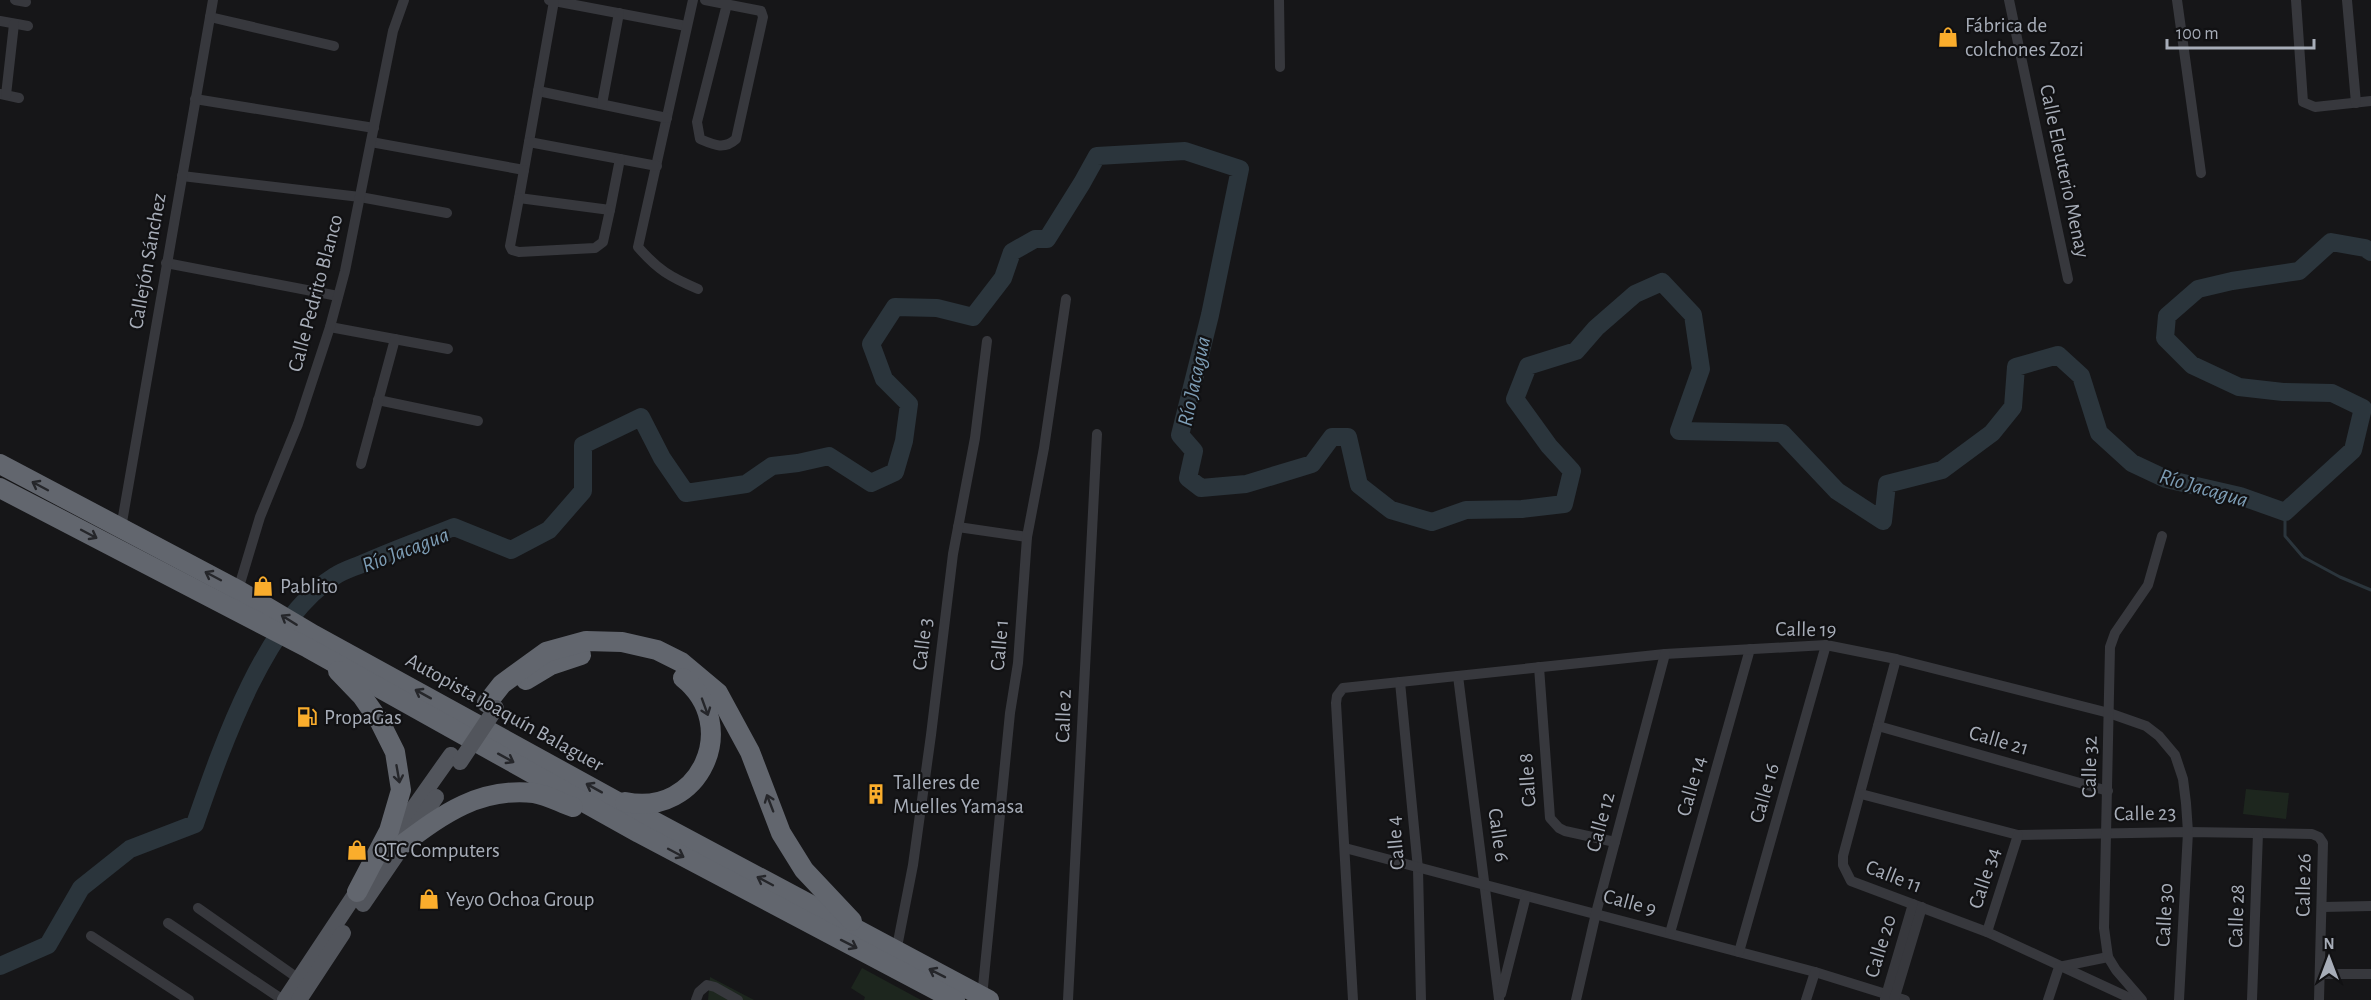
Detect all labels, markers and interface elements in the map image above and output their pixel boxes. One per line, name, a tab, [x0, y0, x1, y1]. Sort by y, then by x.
scale bar	[2167, 12, 2314, 50]
place label: Fábrica de colchones Zozi	[1965, 15, 2084, 60]
shop icon: Fábrica de colchones Zozi	[1936, 25, 1960, 49]
text: 100 m	[2176, 25, 2219, 43]
street label: Calle Eleuterio Menay	[2036, 83, 2093, 260]
street label: Callejón Sánchez	[125, 191, 170, 331]
street label: Calle Pedrito Blanco	[284, 212, 347, 374]
water label: Río Jacagua	[1174, 334, 1214, 428]
water label: Río Jacagua	[2157, 465, 2251, 511]
one-way arrow	[32, 480, 50, 491]
water label: Río Jacagua	[359, 523, 452, 577]
one-way arrow	[80, 528, 97, 540]
one-way arrow	[205, 570, 222, 582]
shop icon: Pablito	[251, 574, 275, 598]
place label: Pablito	[280, 576, 338, 597]
one-way arrow	[281, 613, 298, 625]
street label: Calle 3	[909, 617, 936, 672]
street label: Calle 19	[1775, 618, 1837, 641]
street label: Calle 1	[987, 619, 1012, 672]
street label: Autopista Joaquín Balaguer	[402, 649, 607, 776]
one-way arrow	[414, 688, 432, 699]
street label: Calle 2	[1052, 689, 1075, 743]
one-way arrow	[700, 698, 711, 716]
fuel station icon: PropaGas	[295, 705, 319, 729]
place label: PropaGas	[324, 707, 402, 728]
street label: Calle 21	[1967, 722, 2031, 759]
street label: Calle 32	[2078, 736, 2101, 798]
one-way arrow	[497, 752, 514, 764]
street label: Calle 8	[1515, 752, 1540, 808]
street label: Calle 14	[1673, 754, 1710, 819]
street label: Calle 16	[1746, 761, 1783, 825]
one-way arrow	[393, 764, 404, 783]
place label: Talleres de Muelles Yamasa	[893, 772, 1024, 817]
one-way arrow	[585, 782, 603, 793]
building icon: Talleres de Muelles Yamasa	[864, 782, 888, 806]
street label: Calle 12	[1582, 790, 1619, 854]
one-way arrow	[764, 794, 775, 813]
street label: Calle 23	[2114, 802, 2176, 825]
street label: Calle 6	[1484, 807, 1513, 863]
street label: Calle 4	[1383, 815, 1408, 871]
shop icon: QTC Computers	[345, 838, 369, 862]
place label: QTC Computers	[374, 840, 500, 861]
street label: Calle 34	[1965, 845, 2004, 911]
one-way arrow	[667, 848, 685, 859]
street label: Calle 26	[2292, 853, 2315, 917]
street label: Calle 11	[1863, 856, 1925, 897]
one-way arrow	[757, 875, 774, 887]
street label: Calle 30	[2152, 883, 2177, 947]
street label: Calle 28	[2225, 884, 2248, 948]
street label: Calle 9	[1601, 885, 1659, 920]
shop icon: Yeyo Ochoa Group	[417, 887, 441, 911]
place label: Yeyo Ochoa Group	[446, 889, 594, 910]
street label: Calle 20	[1861, 912, 1900, 980]
north arrow	[2299, 928, 2359, 988]
text: N	[2323, 936, 2335, 952]
one-way arrow	[839, 939, 857, 950]
one-way arrow	[929, 967, 946, 979]

